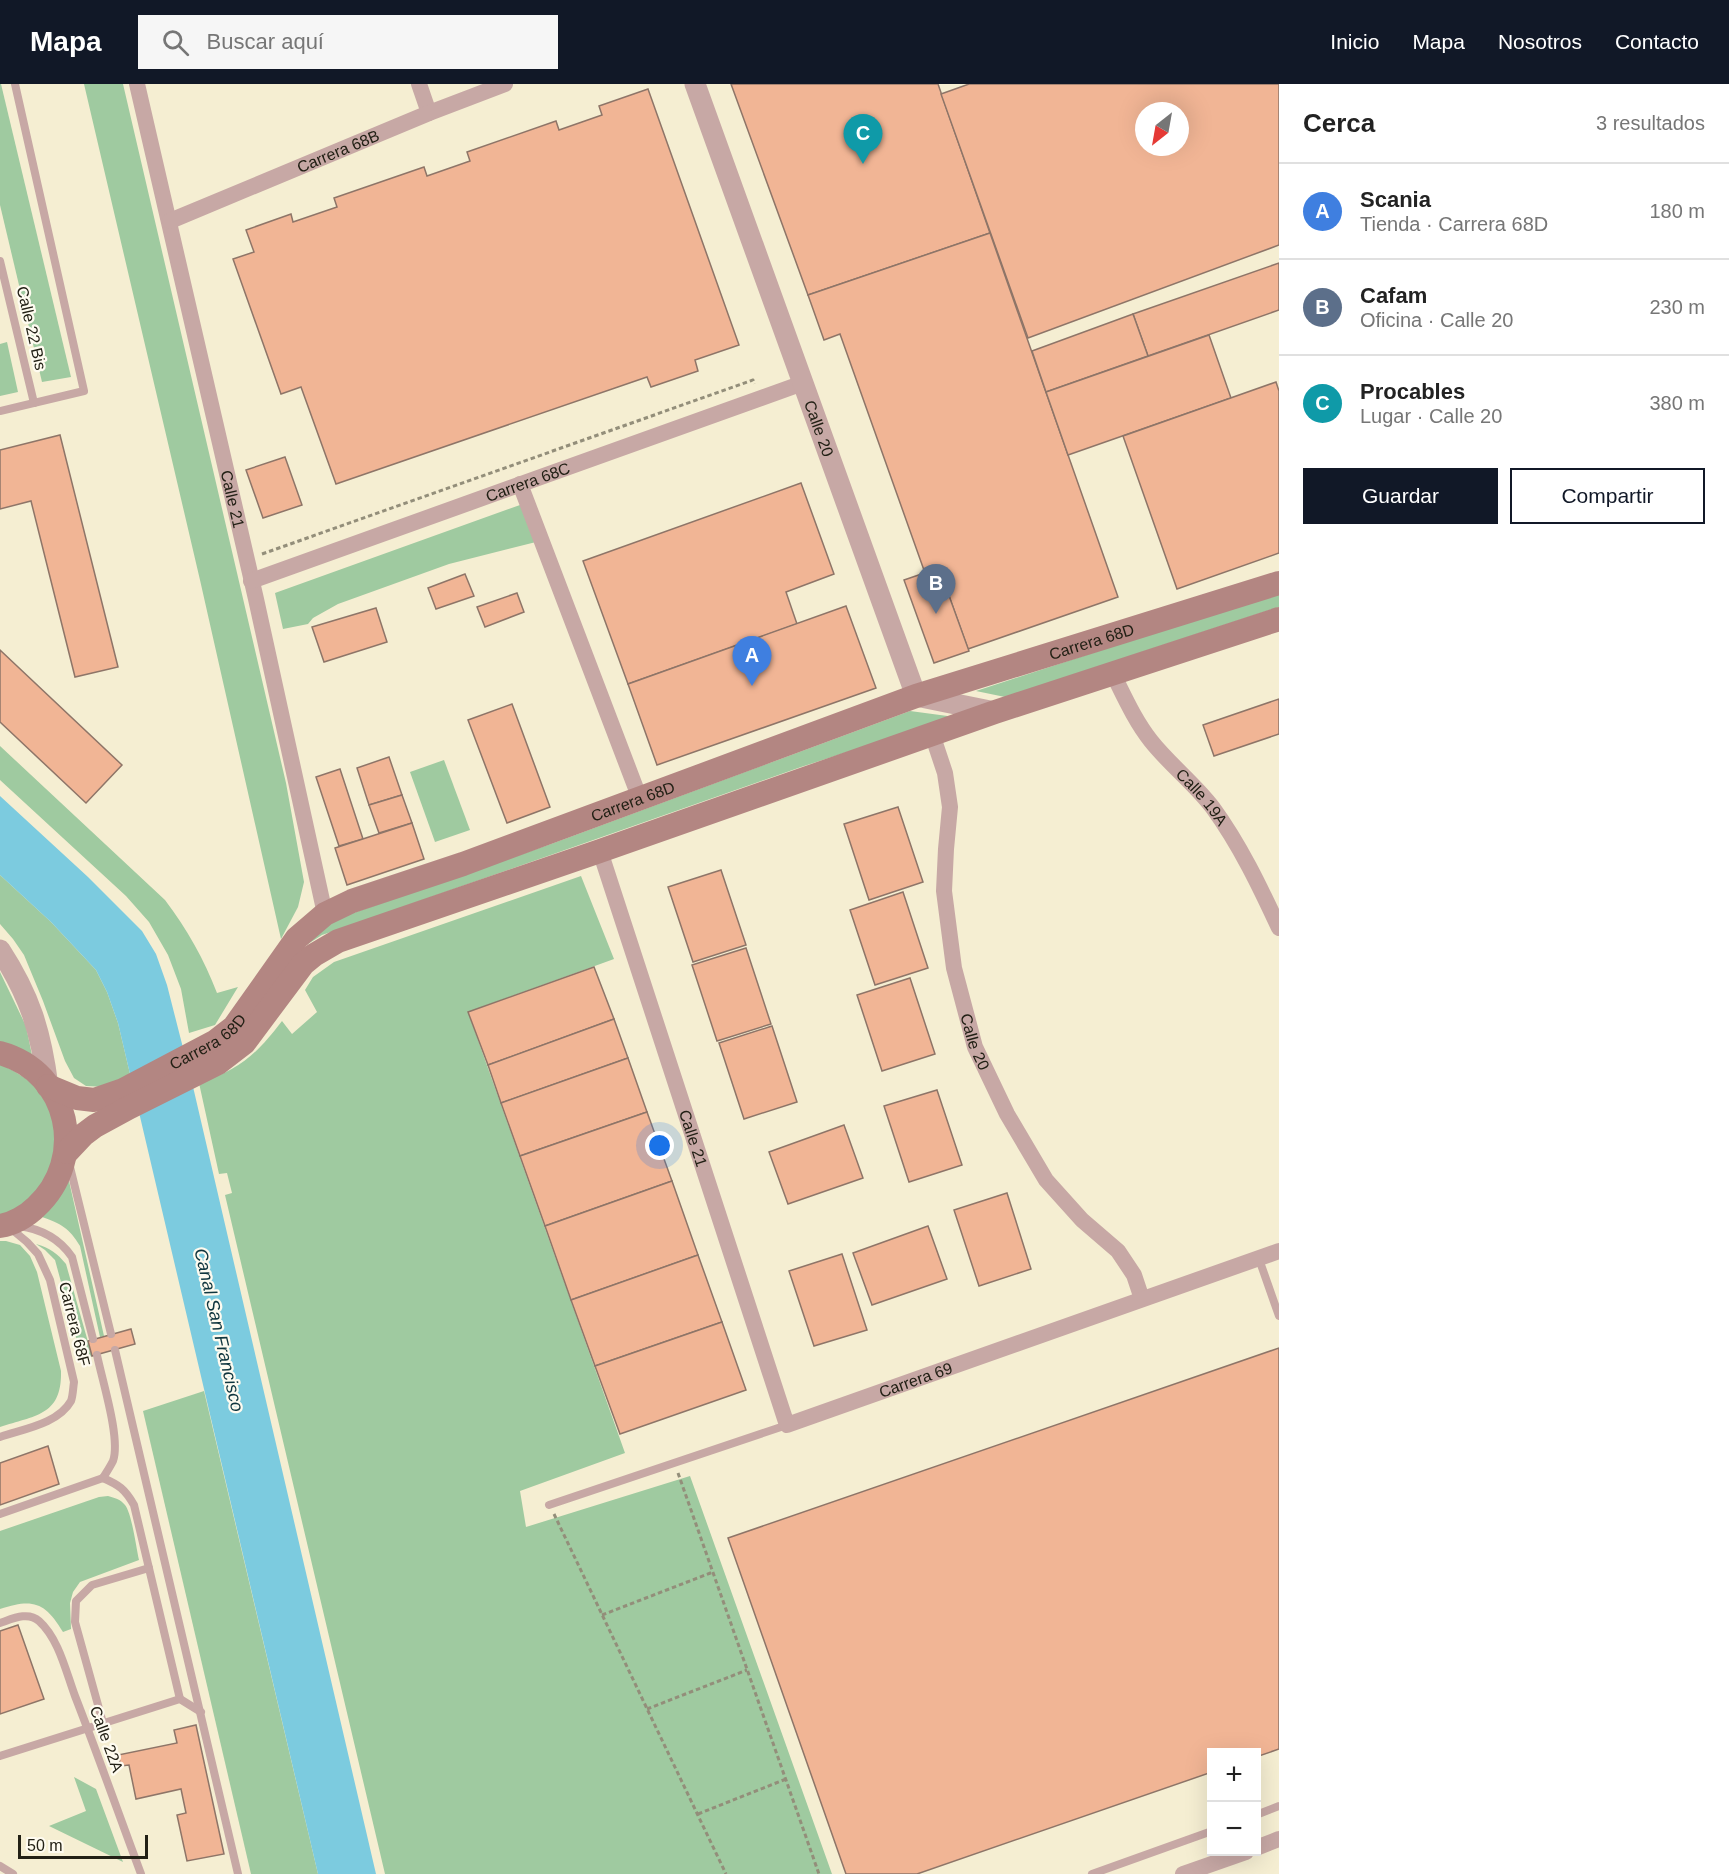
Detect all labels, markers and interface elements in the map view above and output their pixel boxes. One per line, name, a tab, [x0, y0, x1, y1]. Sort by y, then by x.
search box	[138, 15, 558, 69]
text: Mapa	[30, 26, 102, 57]
icon: search	[159, 26, 192, 59]
text: Buscar aquí	[207, 29, 324, 54]
text: Inicio	[1330, 30, 1379, 53]
text: Mapa	[1412, 30, 1465, 53]
text: Nosotros	[1498, 30, 1582, 53]
text: Contacto	[1615, 30, 1699, 53]
north arrow	[1135, 102, 1189, 156]
text: Cerca	[1303, 108, 1375, 138]
text: 3 resultados	[1596, 112, 1705, 134]
pin: C	[844, 115, 882, 164]
street label: Carrera 68B	[295, 127, 382, 176]
text: Scania	[1360, 187, 1431, 212]
text: A	[1315, 200, 1330, 222]
text: 180 m	[1649, 200, 1705, 222]
text: Tienda · Carrera 68D	[1360, 213, 1548, 235]
text: Cafam	[1360, 283, 1427, 308]
street label: Calle 22 Bis	[14, 285, 49, 372]
text: B	[1315, 296, 1330, 318]
text: 230 m	[1649, 296, 1705, 318]
text: Oficina · Calle 20	[1360, 309, 1513, 331]
text: Procables	[1360, 379, 1465, 404]
text: C	[1315, 392, 1330, 414]
text: 380 m	[1649, 392, 1705, 414]
street label: Calle 20	[801, 398, 837, 459]
text: Lugar · Calle 20	[1360, 405, 1502, 427]
street label: Carrera 68C	[484, 459, 572, 505]
button: Guardar	[1303, 468, 1498, 524]
button: Compartir	[1510, 468, 1705, 524]
street label: Calle 21	[218, 469, 247, 530]
pin: B	[916, 564, 956, 614]
street label: Carrera 68D	[1047, 621, 1136, 663]
pin: A	[732, 636, 771, 686]
street label: Calle 19A	[1173, 765, 1231, 829]
street label: Carrera 68D	[589, 778, 677, 825]
street label: Carrera 68D	[167, 1011, 249, 1073]
street label: Calle 20	[957, 1012, 993, 1073]
street label: Calle 21	[676, 1108, 710, 1169]
your location	[645, 1131, 674, 1160]
water label: Canal San Francisco	[190, 1246, 248, 1414]
street label: Carrera 68F	[56, 1280, 93, 1368]
street label: Carrera 69	[877, 1359, 955, 1401]
street label: Calle 22A	[87, 1704, 126, 1775]
map controls	[1207, 1748, 1261, 1856]
button: +	[1207, 1748, 1261, 1802]
button: −	[1207, 1802, 1261, 1856]
scale bar	[18, 1832, 148, 1860]
text: 50 m	[27, 1837, 63, 1854]

